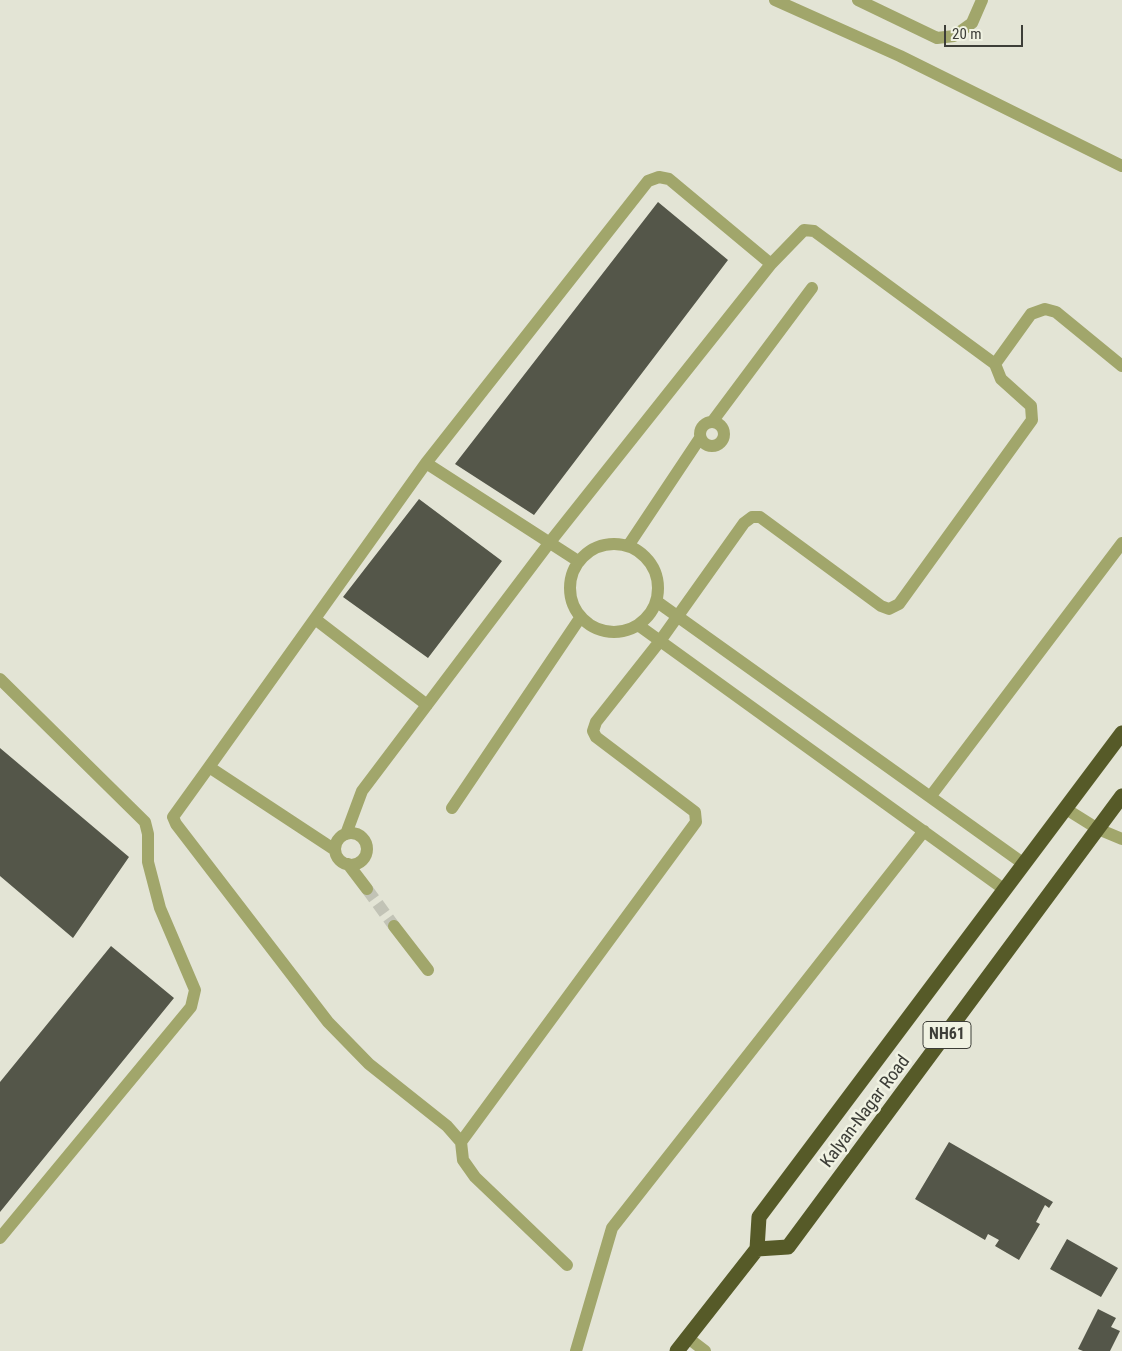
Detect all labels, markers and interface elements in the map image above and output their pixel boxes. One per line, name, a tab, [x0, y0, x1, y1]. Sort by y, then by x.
scale bar	[947, 15, 1026, 47]
text: 20 m	[952, 25, 982, 43]
road number: NH61	[923, 1022, 971, 1048]
street label: Kalyan-Nagar Road	[817, 1052, 915, 1172]

